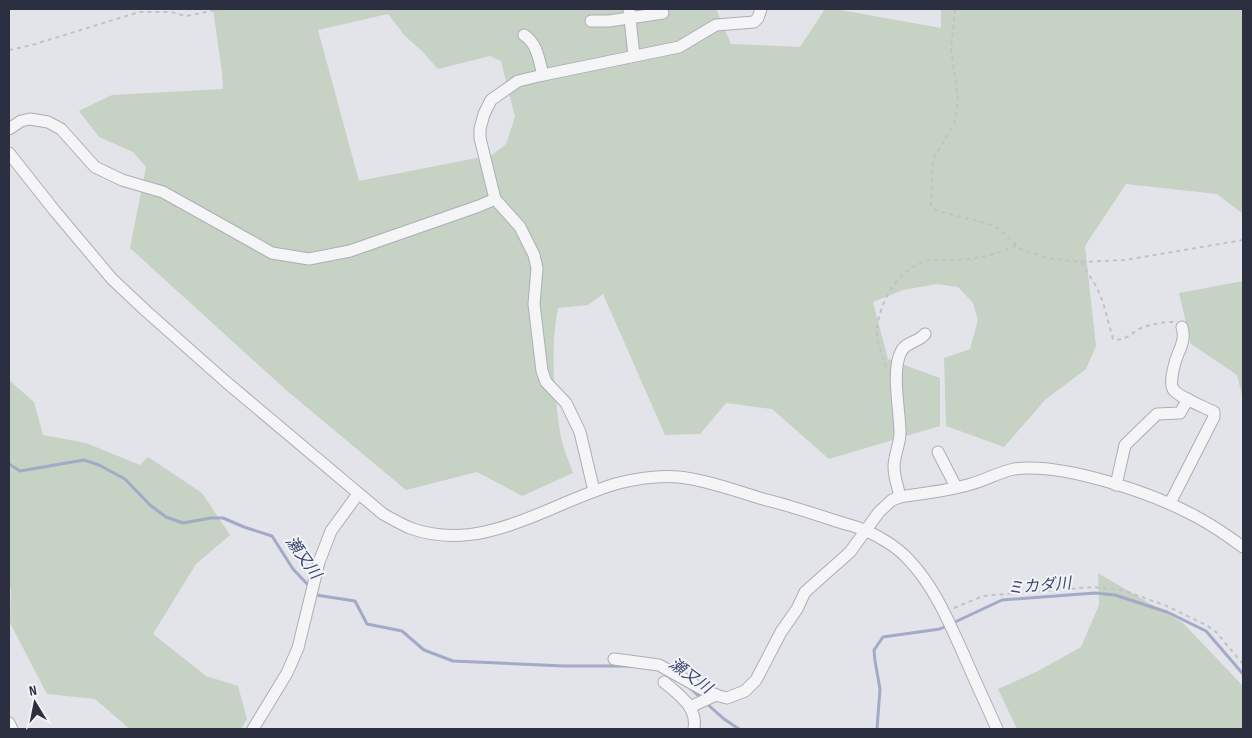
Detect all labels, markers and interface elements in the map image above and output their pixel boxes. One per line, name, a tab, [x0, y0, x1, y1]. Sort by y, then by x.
water label: 瀬又川	[281, 533, 326, 584]
water label: ミカダ川	[1006, 574, 1074, 599]
water label: 瀬又川	[665, 654, 717, 699]
north arrow	[10, 678, 60, 728]
text: N	[28, 682, 38, 700]

